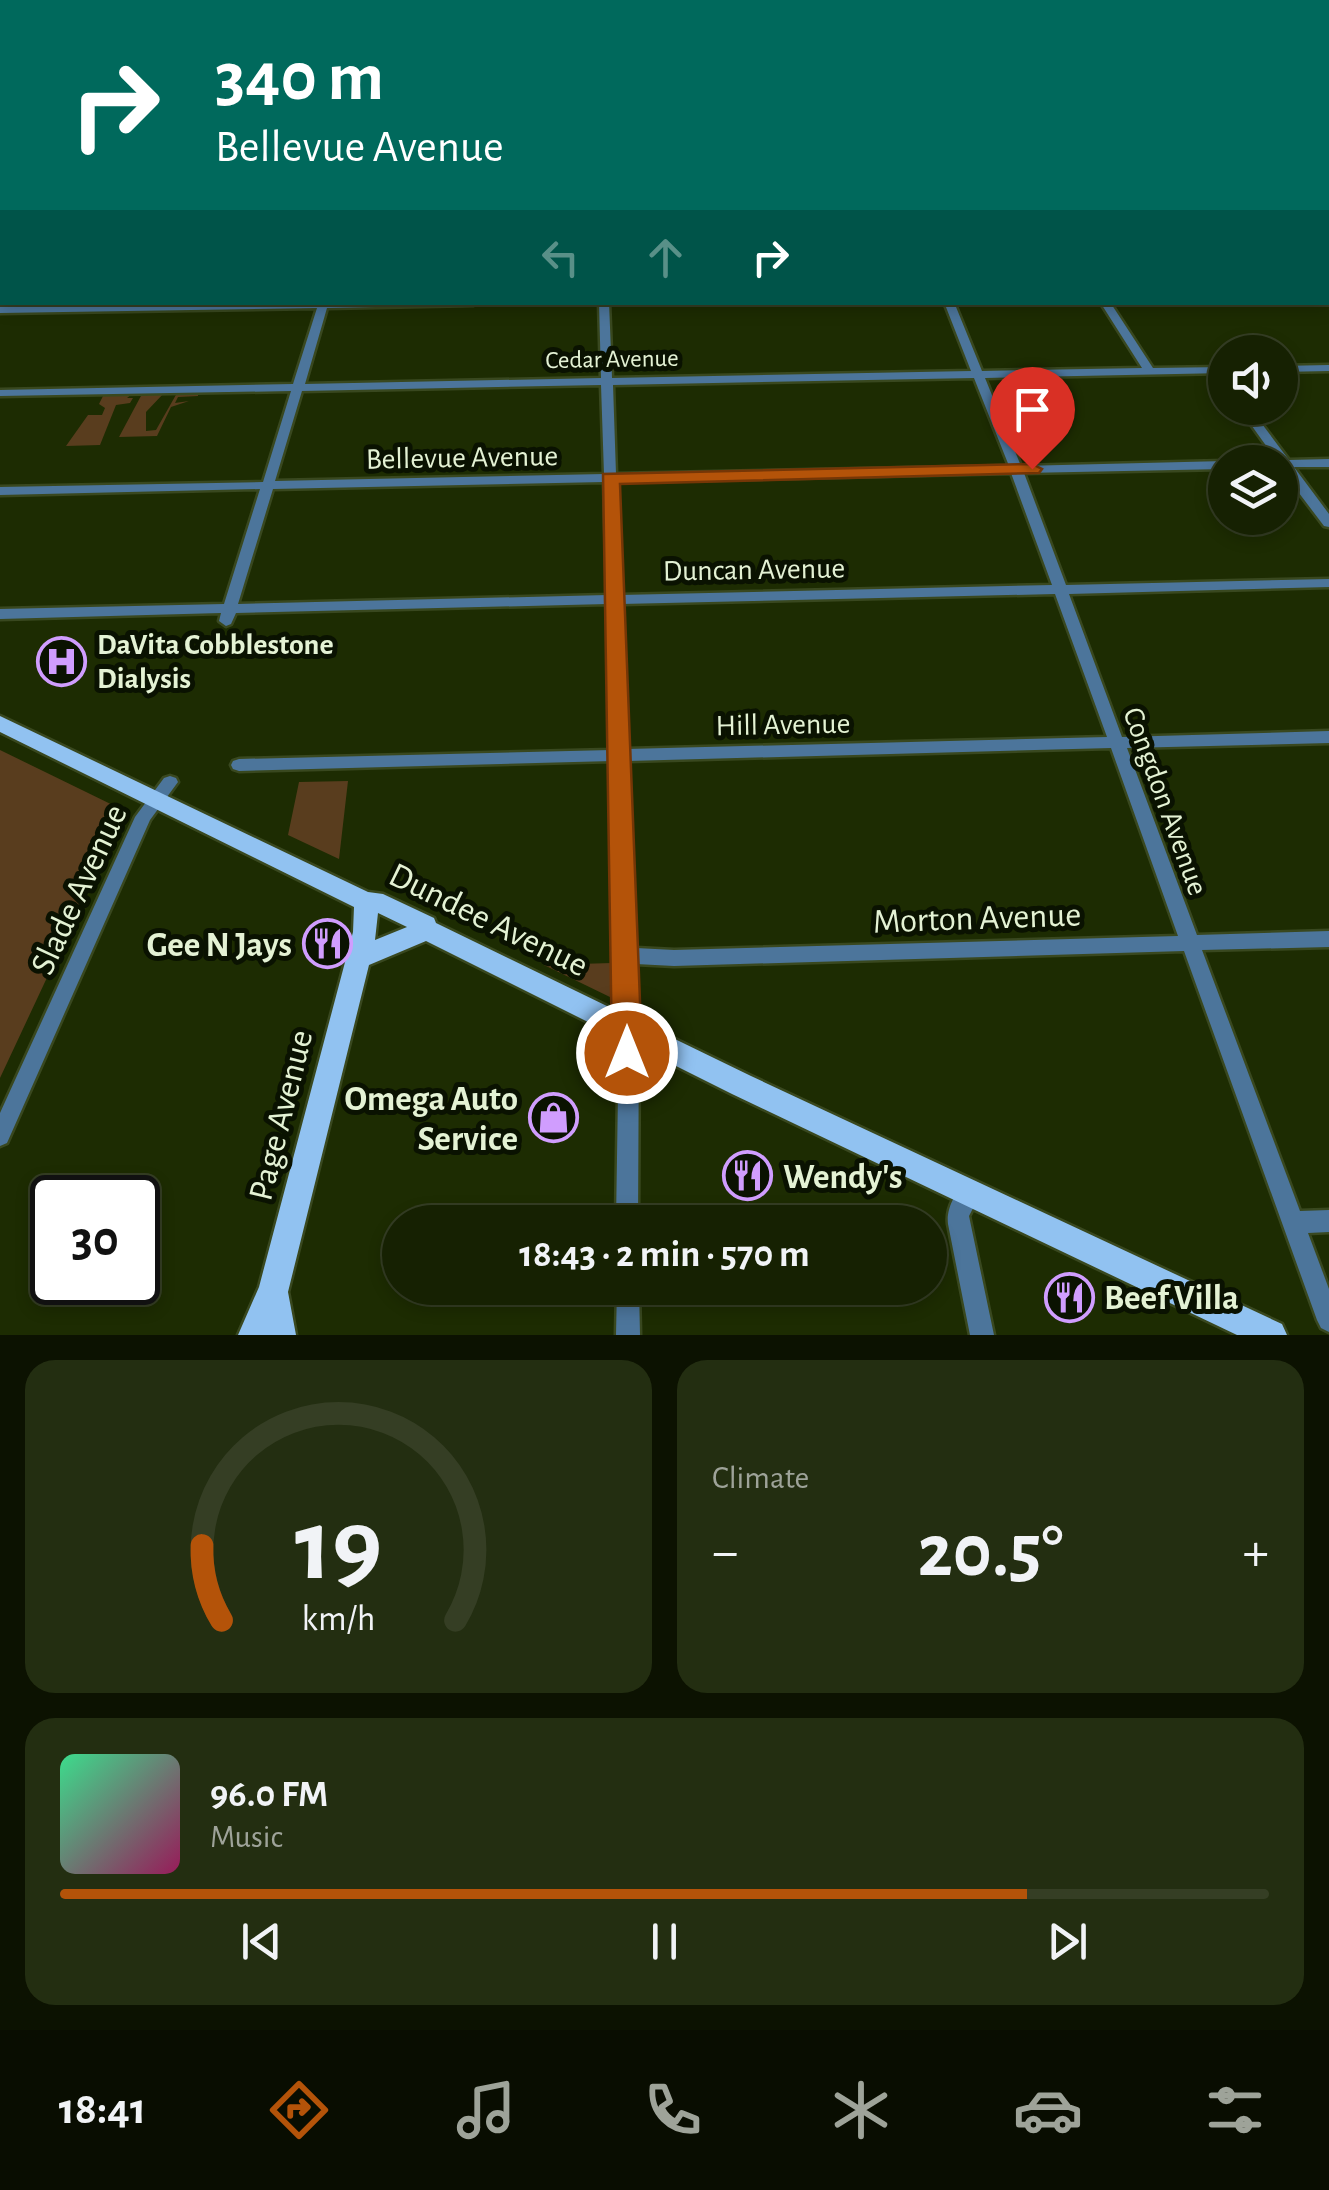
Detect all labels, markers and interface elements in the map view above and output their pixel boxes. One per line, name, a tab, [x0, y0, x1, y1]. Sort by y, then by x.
icon: right	[50, 40, 180, 170]
text: 340 m	[215, 43, 384, 113]
text: Bellevue Avenue	[215, 125, 504, 170]
icon: left	[533, 230, 588, 285]
icon: ahead	[638, 230, 693, 285]
icon: right	[743, 230, 798, 285]
map controls	[1208, 335, 1298, 535]
button: sound	[1208, 335, 1298, 425]
street label: Cedar Avenue	[545, 346, 679, 373]
pin	[990, 367, 1075, 470]
icon: arrive	[1005, 382, 1060, 437]
street label: Bellevue Avenue	[366, 441, 559, 475]
button: layers	[1208, 445, 1298, 535]
street label: Duncan Avenue	[662, 553, 846, 587]
place label: DaVita Cobblestone Dialysis	[97, 630, 334, 694]
hospital icon: DaVita Cobblestone Dialysis	[36, 635, 88, 687]
street label: Congdon Avenue	[1117, 703, 1213, 899]
street label: Hill Avenue	[715, 709, 851, 741]
street label: Slade Avenue	[25, 799, 134, 980]
street label: Dundee Avenue	[383, 857, 593, 984]
street label: Morton Avenue	[872, 897, 1082, 940]
restaurant icon: Gee N Jays	[301, 918, 353, 970]
place label: Gee N Jays	[147, 928, 292, 963]
position arrow	[575, 1001, 679, 1105]
street label: Page Avenue	[243, 1026, 320, 1204]
place label: Omega Auto Service	[345, 1082, 518, 1157]
shop icon: Omega Auto Service	[527, 1092, 579, 1144]
restaurant icon: Wendy's	[722, 1150, 774, 1202]
place label: Wendy's	[783, 1160, 903, 1195]
speed limit sign: 30	[30, 1175, 160, 1305]
text: 18:43 · 2 min · 570 m	[519, 1236, 810, 1274]
restaurant icon: Beef Villa	[1043, 1271, 1095, 1323]
place label: Beef Villa	[1104, 1281, 1239, 1316]
text: Climate	[712, 1462, 809, 1494]
text: 19	[295, 1495, 382, 1599]
text: 20.5°	[918, 1515, 1063, 1590]
text: −	[712, 1525, 738, 1580]
text: +	[1243, 1525, 1269, 1580]
text: km/h	[302, 1601, 375, 1637]
text: 96.0 FM	[210, 1776, 328, 1814]
text: Music	[210, 1821, 283, 1853]
icon: previous	[234, 1914, 289, 1969]
icon: pause	[637, 1914, 692, 1969]
icon: next	[1040, 1914, 1095, 1969]
icon: directions	[264, 2075, 334, 2145]
icon: music	[451, 2075, 521, 2145]
icon: phone	[638, 2075, 708, 2145]
icon: climate	[826, 2075, 896, 2145]
icon: car	[1013, 2075, 1083, 2145]
icon: filters	[1200, 2075, 1270, 2145]
text: 18:41	[59, 2087, 146, 2132]

